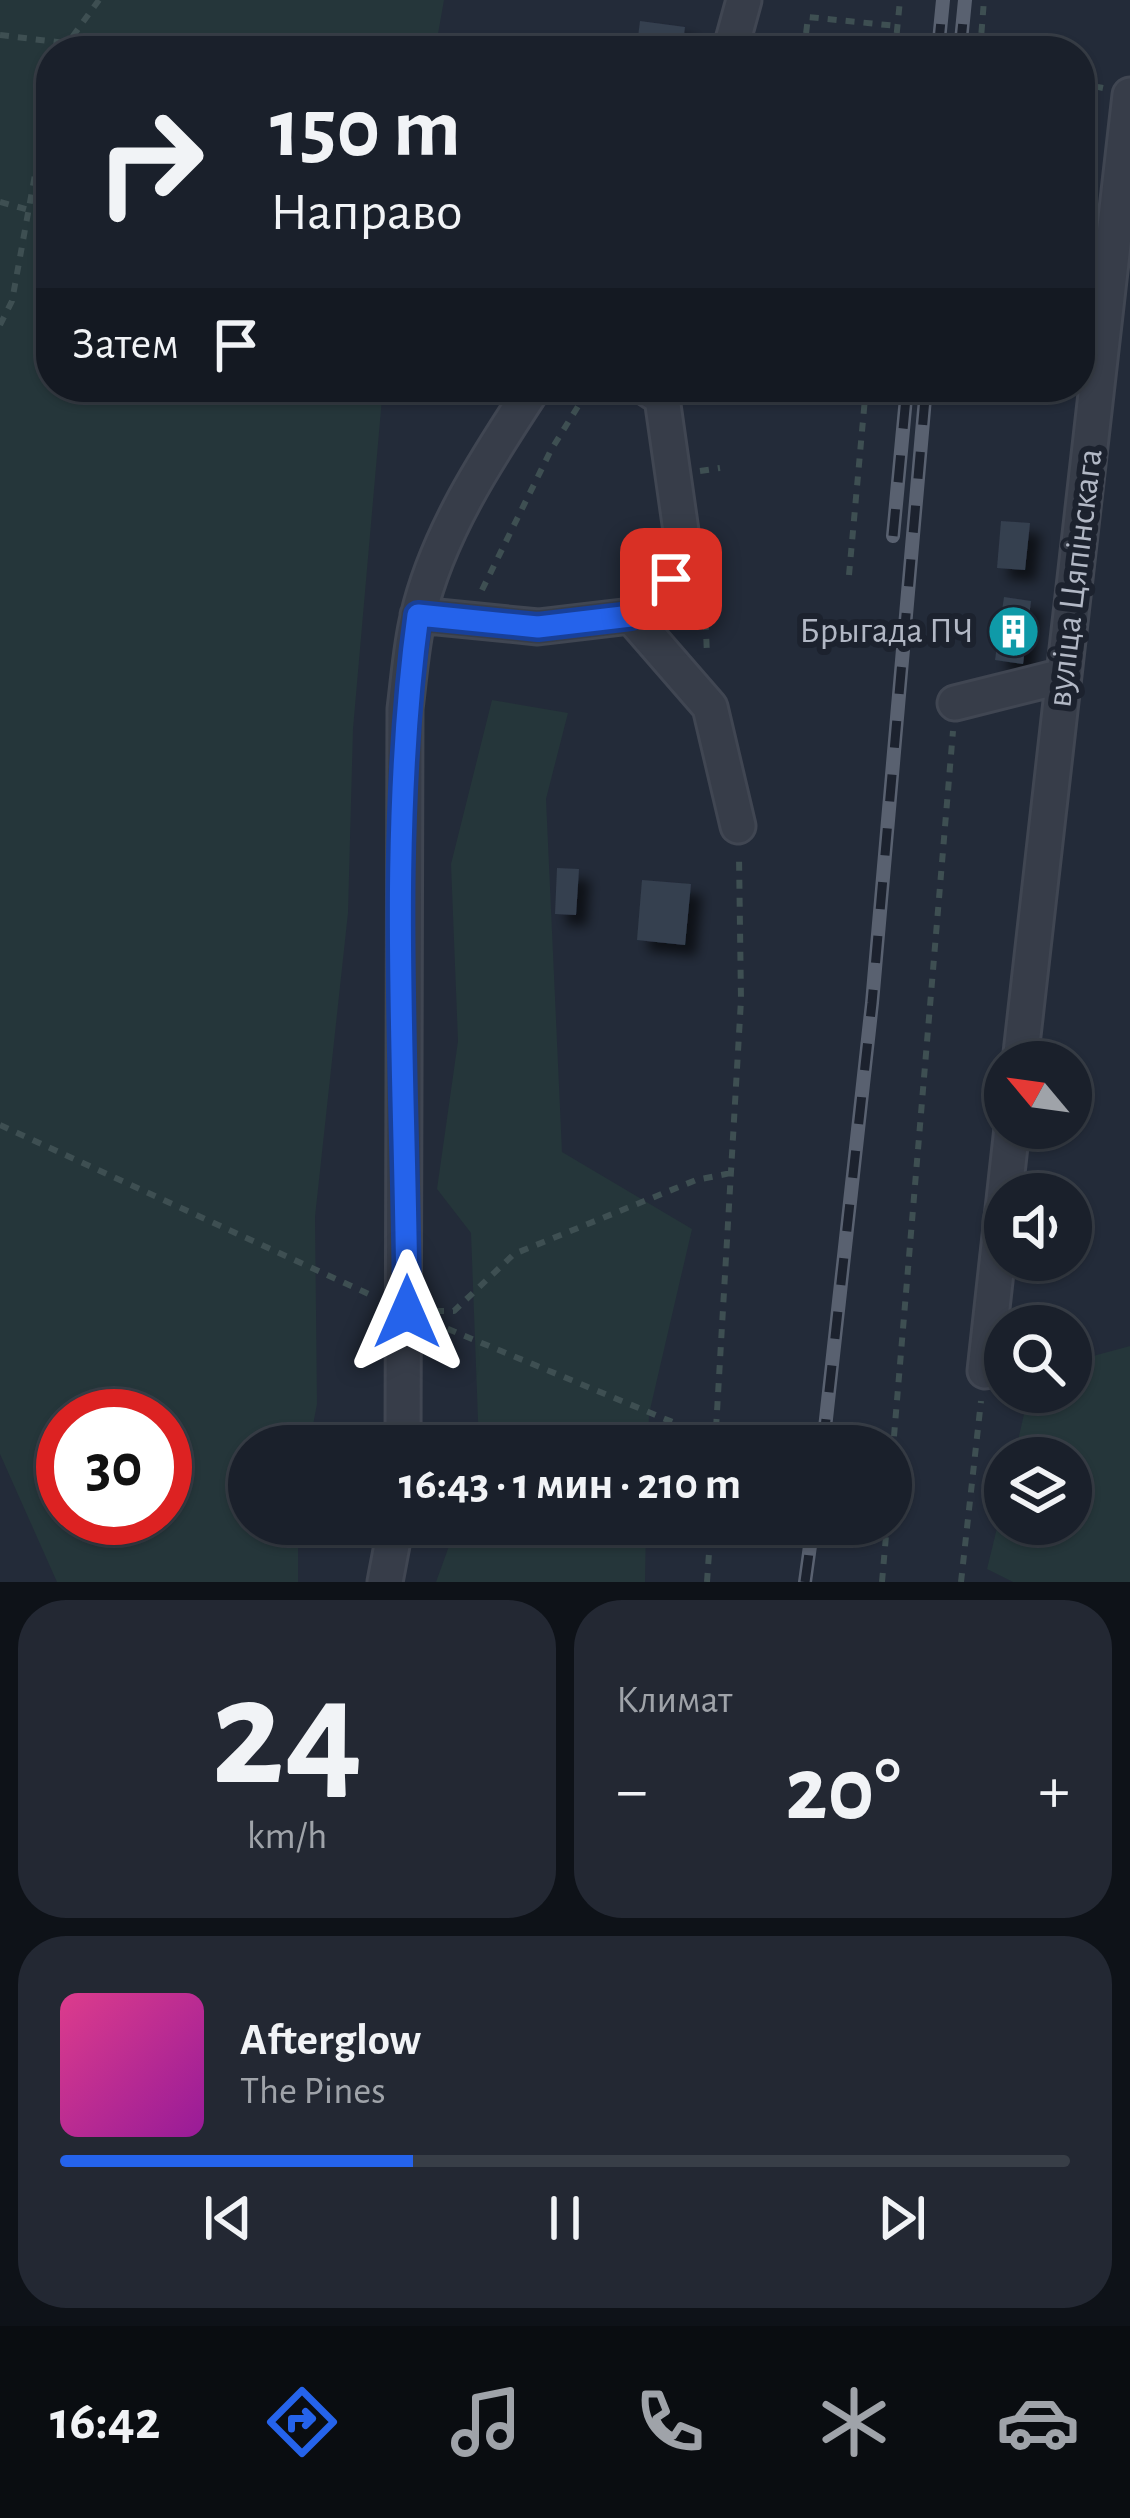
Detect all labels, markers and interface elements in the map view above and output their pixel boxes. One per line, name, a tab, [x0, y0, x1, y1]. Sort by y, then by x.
icon: right	[72, 84, 228, 240]
text: 150 m	[270, 88, 461, 172]
text: Направо	[270, 186, 462, 240]
icon: arrive	[203, 312, 269, 378]
text: Затем	[72, 322, 179, 367]
street label: вуліца Цяпінскага	[1041, 447, 1109, 709]
pin	[620, 528, 722, 630]
icon: arrive	[638, 546, 704, 612]
building icon: Брыгада ПЧ	[985, 603, 1041, 659]
place label: Брыгада ПЧ	[799, 613, 974, 649]
north arrow	[984, 1041, 1092, 1149]
map controls	[984, 1041, 1092, 1545]
button: sound	[984, 1173, 1092, 1281]
position arrow	[344, 1249, 470, 1375]
button: search	[984, 1305, 1092, 1413]
speed limit sign: 30	[36, 1389, 192, 1545]
button: layers	[984, 1437, 1092, 1545]
text: 16:43 · 1 мин · 210 m	[399, 1462, 741, 1507]
text: 24	[211, 1657, 363, 1813]
text: Климат	[616, 1681, 732, 1720]
text: 20°	[785, 1746, 901, 1836]
text: −	[616, 1758, 648, 1824]
text: +	[1038, 1758, 1070, 1824]
text: km/h	[247, 1817, 327, 1856]
text: Afterglow	[240, 2018, 421, 2063]
text: The Pines	[240, 2072, 386, 2111]
icon: previous	[195, 2185, 261, 2251]
icon: pause	[532, 2185, 598, 2251]
icon: next	[869, 2185, 935, 2251]
icon: directions	[260, 2380, 344, 2464]
icon: music	[444, 2380, 528, 2464]
icon: phone	[628, 2380, 712, 2464]
icon: climate	[812, 2380, 896, 2464]
icon: car	[996, 2380, 1080, 2464]
text: 16:42	[50, 2395, 160, 2449]

